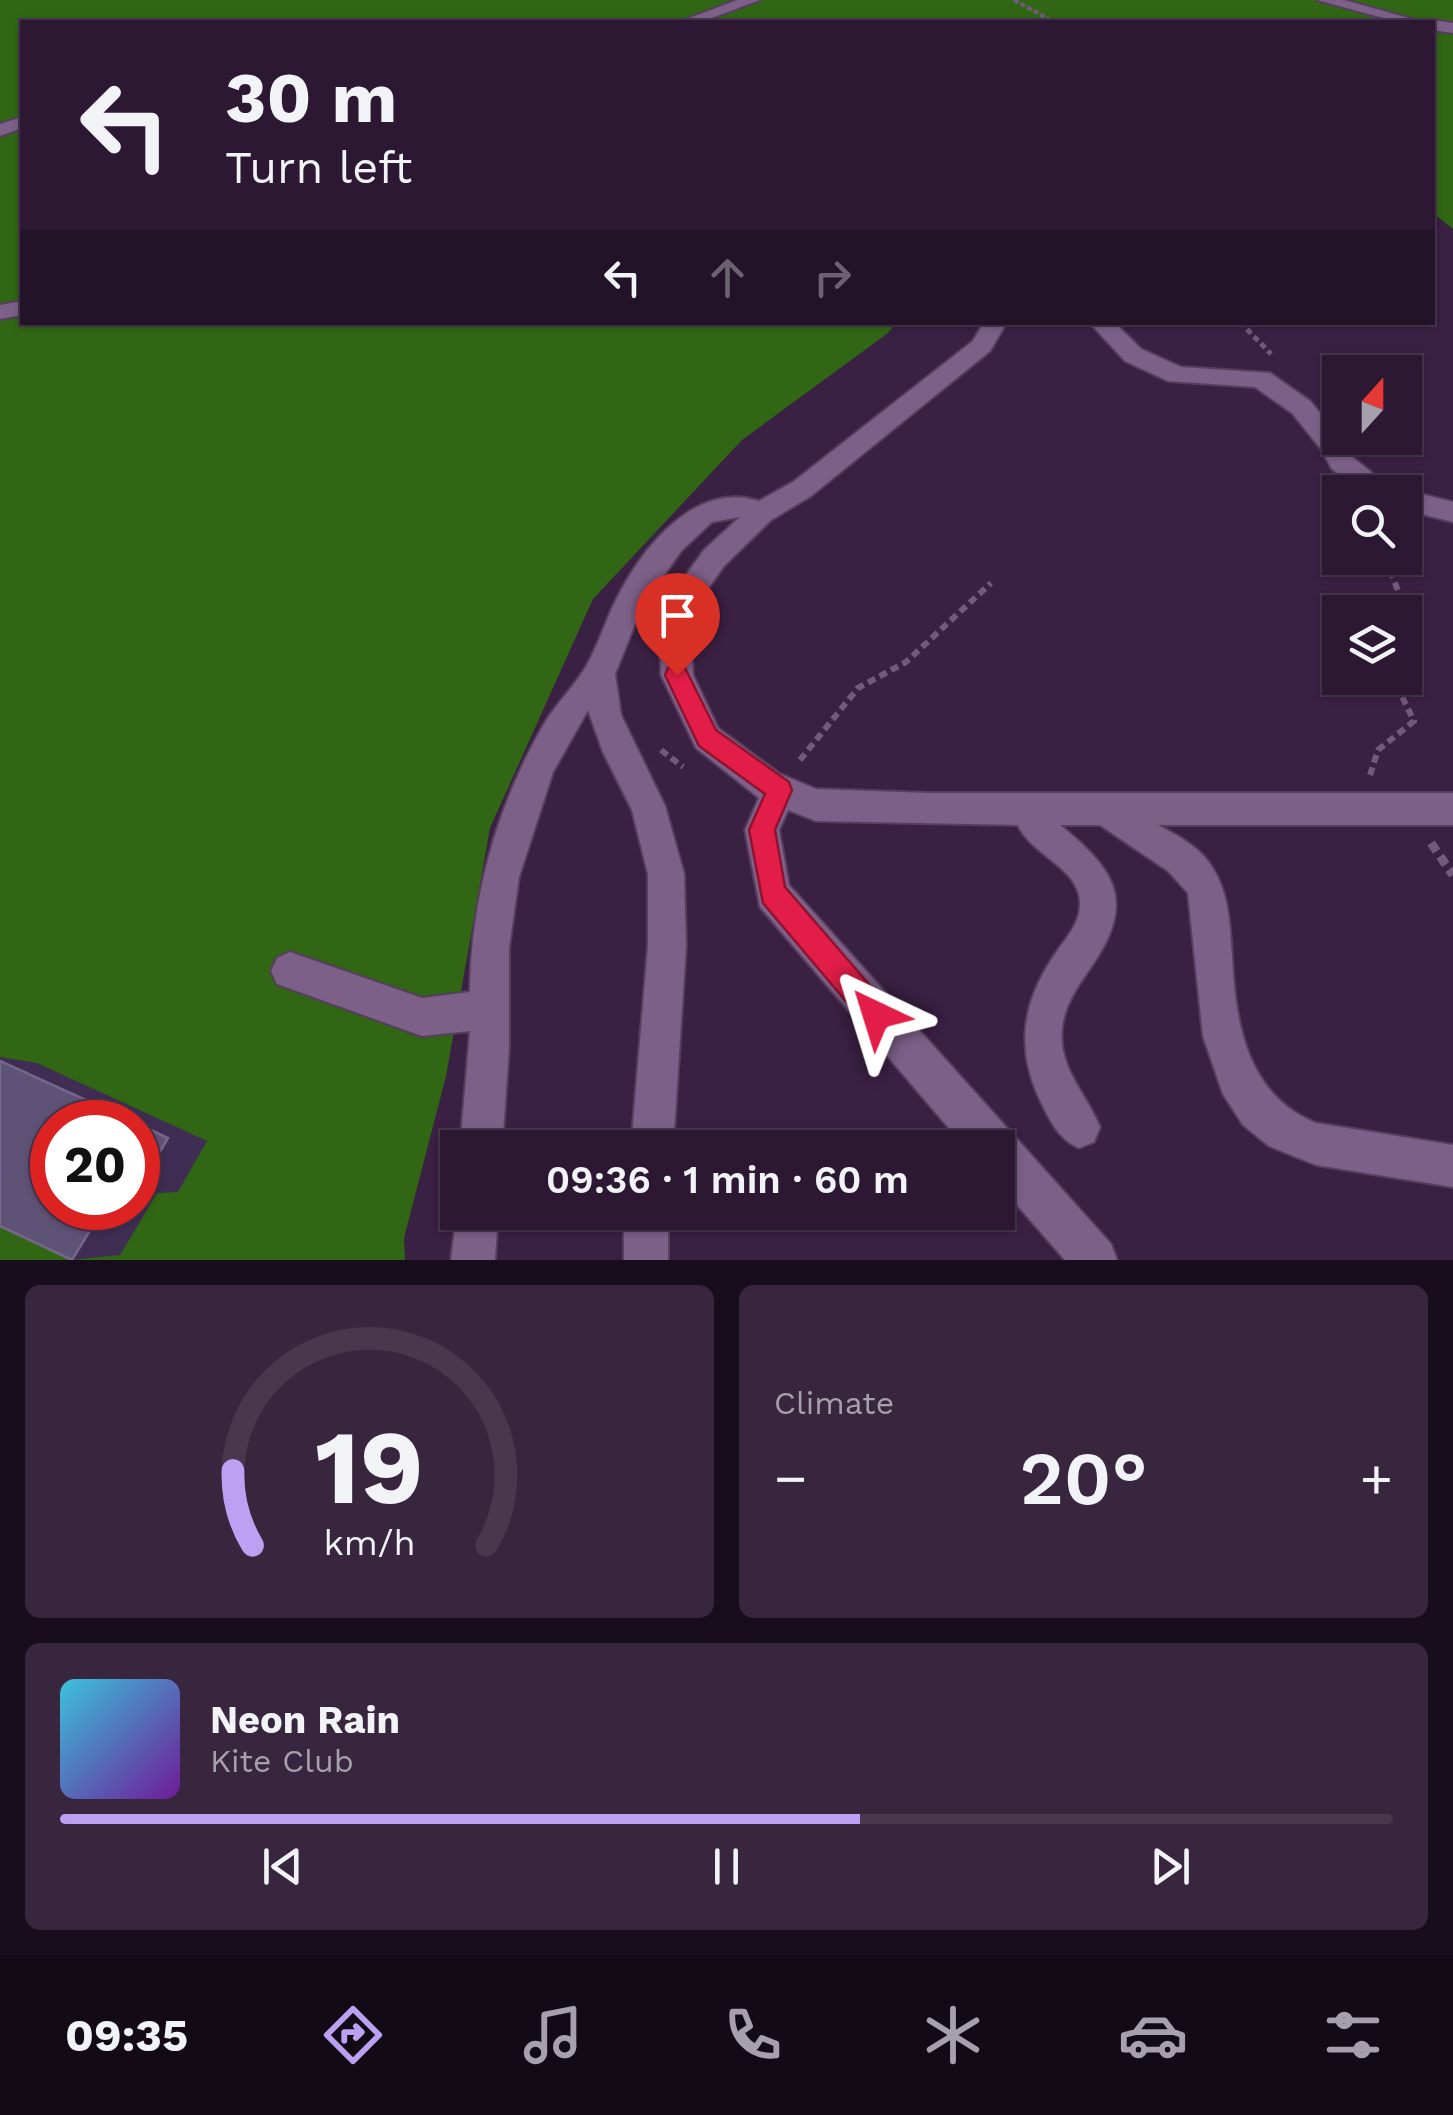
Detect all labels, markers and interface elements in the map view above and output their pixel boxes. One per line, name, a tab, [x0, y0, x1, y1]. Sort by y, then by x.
text: 30 m	[225, 57, 397, 139]
icon: left	[60, 60, 190, 190]
text: Turn left	[225, 141, 412, 194]
icon: left	[595, 250, 650, 305]
icon: ahead	[700, 250, 755, 305]
icon: right	[805, 250, 860, 305]
north arrow	[1322, 355, 1422, 455]
map controls	[1322, 355, 1422, 695]
button: search	[1322, 475, 1422, 575]
pin	[635, 573, 720, 676]
icon: arrive	[650, 588, 705, 643]
button: layers	[1322, 595, 1422, 695]
position arrow	[824, 963, 928, 1067]
speed limit sign: 20	[30, 1100, 160, 1230]
text: 09:36 · 1 min · 60 m	[546, 1158, 909, 1202]
text: Climate	[774, 1384, 894, 1422]
text: 19	[315, 1406, 424, 1528]
text: 20°	[1019, 1434, 1148, 1522]
text: −	[774, 1446, 807, 1510]
text: +	[1360, 1446, 1393, 1510]
text: km/h	[323, 1522, 416, 1564]
text: Neon Rain	[210, 1698, 400, 1742]
text: Kite Club	[210, 1742, 354, 1780]
icon: previous	[255, 1839, 310, 1894]
icon: pause	[699, 1839, 754, 1894]
icon: next	[1143, 1839, 1198, 1894]
icon: directions	[318, 2000, 388, 2070]
icon: music	[518, 2000, 588, 2070]
icon: phone	[718, 2000, 788, 2070]
icon: climate	[918, 2000, 988, 2070]
icon: car	[1118, 2000, 1188, 2070]
icon: filters	[1318, 2000, 1388, 2070]
text: 09:35	[65, 2009, 188, 2062]

